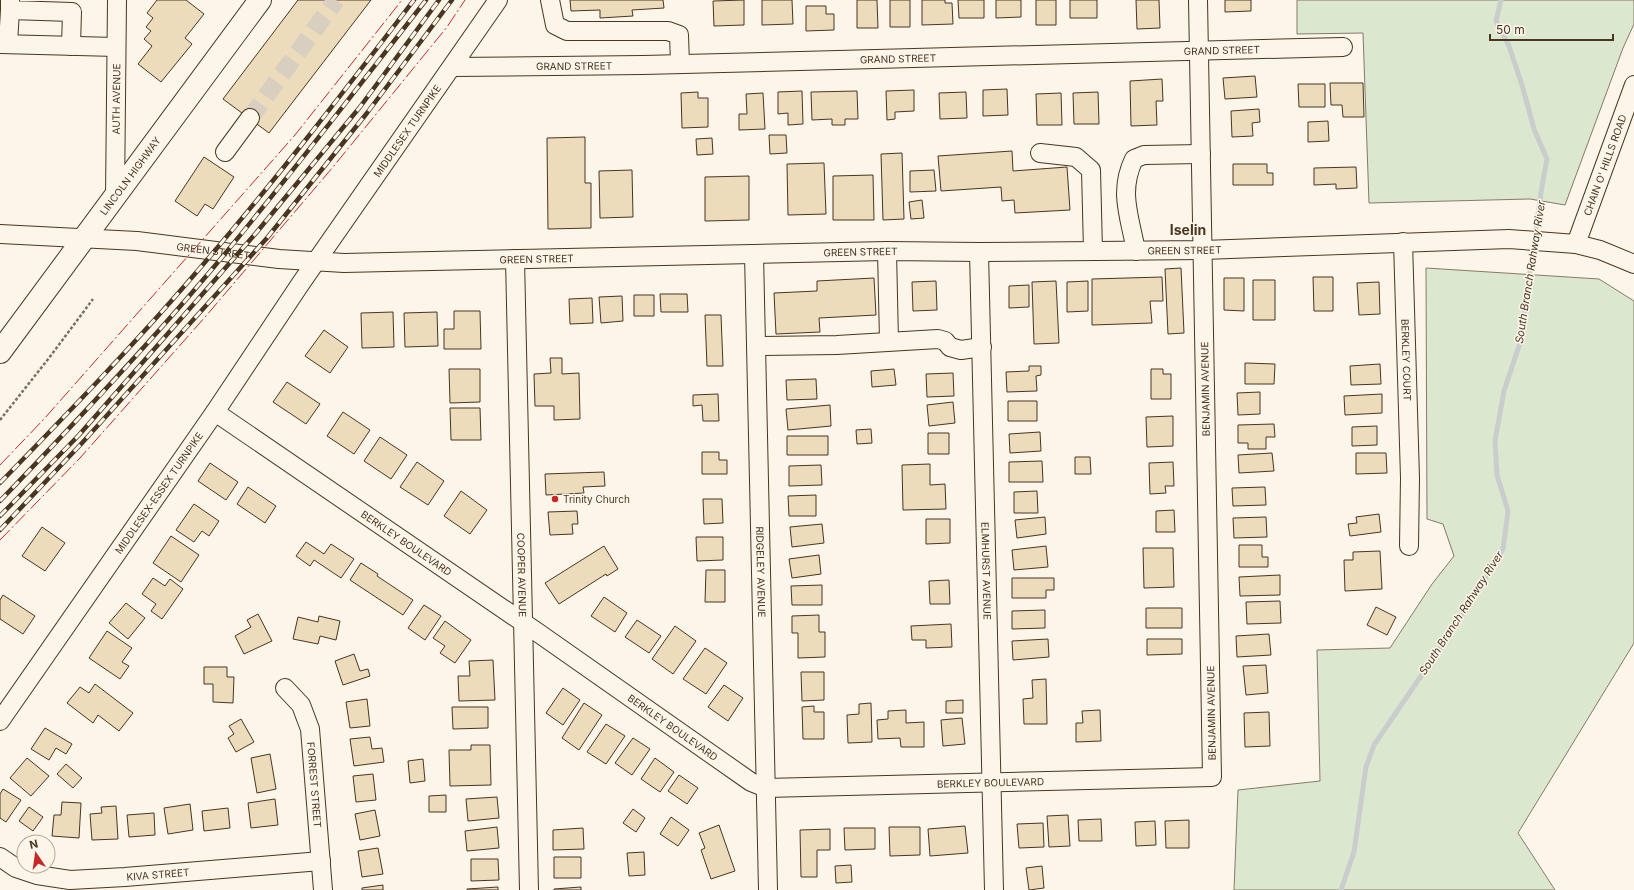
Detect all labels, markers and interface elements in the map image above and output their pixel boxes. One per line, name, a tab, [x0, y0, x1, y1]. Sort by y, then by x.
scale bar	[1490, 16, 1613, 42]
text: 50 m	[1496, 22, 1525, 37]
street label: GRAND STREET	[1184, 43, 1260, 57]
street label: GRAND STREET	[860, 51, 936, 65]
street label: GRAND STREET	[536, 59, 612, 72]
street label: AUTH AVENUE	[110, 63, 122, 135]
street label: MIDDLESEX TURNPIKE	[371, 82, 443, 179]
street label: CHAIN O' HILLS ROAD	[1581, 113, 1629, 217]
street label: LINCOLN HIGHWAY	[97, 134, 163, 217]
water label: South Branch Rahway River	[1512, 199, 1548, 345]
district label: Iselin	[1170, 221, 1206, 238]
street label: GREEN STREET	[176, 240, 251, 261]
street label: GREEN STREET	[1147, 243, 1222, 256]
street label: GREEN STREET	[823, 245, 898, 258]
street label: GREEN STREET	[499, 252, 574, 266]
street label: BERKLEY COURT	[1399, 319, 1414, 401]
street label: BENJAMIN AVENUE	[1198, 342, 1212, 436]
street label: MIDDLESEX-ESSEX TURNPIKE	[112, 430, 205, 556]
place label: Trinity Church	[563, 493, 630, 505]
marker: Trinity Church	[550, 494, 560, 504]
street label: BERKLEY BOULEVARD	[359, 508, 454, 578]
street label: ELMHURST AVENUE	[979, 522, 994, 620]
street label: RIDGELEY AVENUE	[754, 526, 768, 618]
street label: COOPER AVENUE	[515, 533, 529, 617]
water label: South Branch Rahway River	[1416, 548, 1507, 677]
street label: BENJAMIN AVENUE	[1204, 666, 1218, 760]
street label: BERKLEY BOULEVARD	[626, 692, 720, 763]
street label: FORREST STREET	[305, 742, 324, 828]
street label: BERKLEY BOULEVARD	[937, 775, 1044, 790]
north arrow	[16, 834, 56, 874]
text: N	[28, 836, 39, 852]
street label: KIVA STREET	[126, 866, 190, 883]

